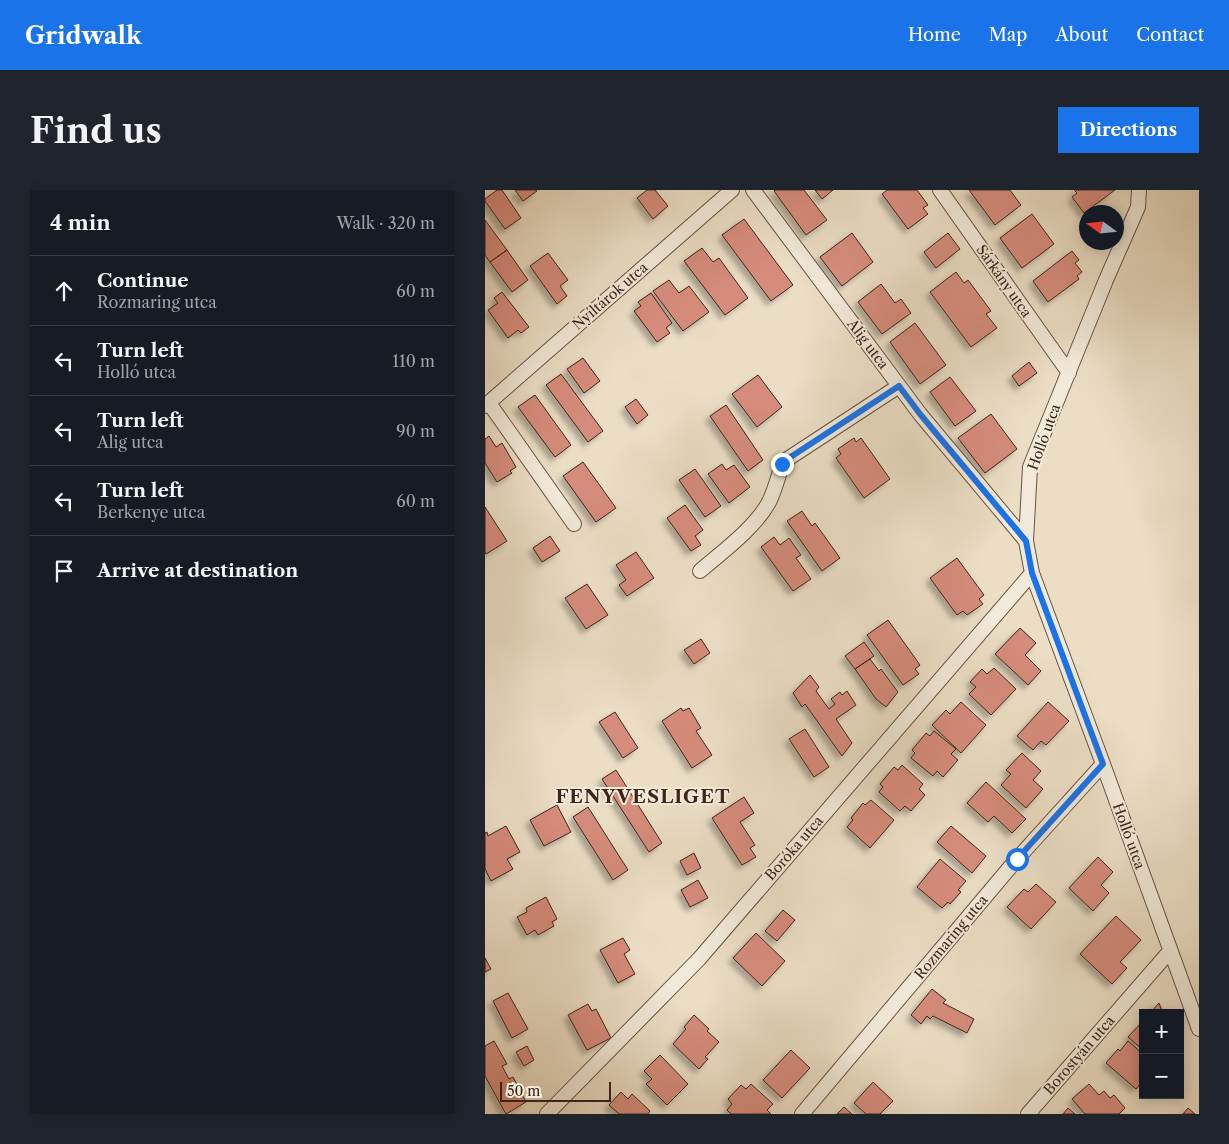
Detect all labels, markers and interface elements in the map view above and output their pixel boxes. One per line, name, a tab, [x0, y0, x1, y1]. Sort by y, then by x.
text: Gridwalk	[25, 21, 142, 50]
text: Home	[908, 24, 961, 46]
text: Map	[989, 24, 1027, 46]
text: About	[1055, 24, 1108, 46]
text: Contact	[1136, 24, 1204, 46]
button: Directions	[1058, 107, 1199, 153]
text: Find us	[30, 109, 162, 152]
north arrow	[1079, 205, 1124, 250]
text: 4 min	[50, 210, 111, 235]
text: Walk · 320 m	[336, 213, 435, 233]
street label: Sárkány utca	[972, 241, 1036, 321]
street label: Nyíltárok utca	[569, 258, 652, 334]
text: Continue	[97, 269, 189, 292]
icon: ahead	[50, 277, 78, 305]
text: 60 m	[396, 281, 435, 301]
text: Rozmaring utca	[97, 292, 217, 312]
street label: Alig utca	[843, 315, 893, 373]
text: Turn left	[97, 339, 184, 362]
icon: left	[50, 347, 78, 375]
text: 110 m	[392, 351, 435, 371]
text: Holló utca	[97, 362, 176, 382]
street label: Holló utca	[1024, 401, 1064, 473]
text: Turn left	[97, 409, 184, 432]
icon: left	[50, 417, 78, 445]
text: 90 m	[396, 421, 435, 441]
text: Alig utca	[97, 432, 164, 452]
route end	[771, 453, 794, 476]
text: Turn left	[97, 479, 184, 502]
icon: left	[50, 487, 78, 515]
text: 60 m	[396, 491, 435, 511]
text: Berkenye utca	[97, 502, 205, 522]
icon: arrive	[50, 557, 78, 585]
text: Arrive at destination	[97, 559, 298, 582]
district label: FENYVESLIGET	[555, 785, 731, 808]
street label: Holló utca	[1109, 800, 1149, 872]
street label: Boróka utca	[761, 812, 827, 884]
route start	[1006, 848, 1029, 871]
street label: Rozmaring utca	[910, 891, 992, 983]
map controls	[1139, 1009, 1184, 1099]
button: +	[1139, 1009, 1184, 1054]
street label: Borostyán utca	[1040, 1011, 1119, 1098]
button: −	[1139, 1054, 1184, 1099]
scale bar	[500, 1079, 611, 1102]
text: 50 m	[507, 1082, 540, 1100]

